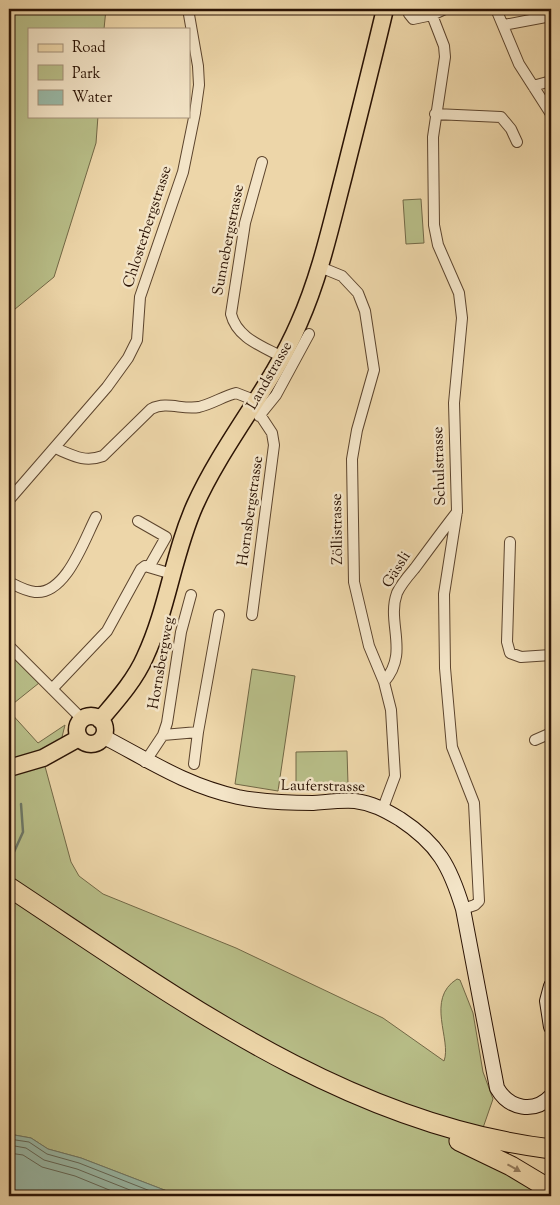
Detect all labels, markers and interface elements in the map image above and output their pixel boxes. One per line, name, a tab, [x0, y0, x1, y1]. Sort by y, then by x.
legend	[28, 28, 190, 118]
text: Road	[72, 38, 106, 59]
text: Park	[72, 64, 101, 85]
text: Water	[72, 88, 113, 109]
street label: Chlosterbergstrasse	[118, 163, 178, 291]
street label: Sunnebergstrasse	[208, 183, 250, 297]
street label: Landstrasse	[242, 338, 298, 414]
street label: Schulstrasse	[428, 426, 452, 506]
street label: Hornsbergstrasse	[233, 455, 269, 567]
street label: Zöllistrasse	[327, 493, 349, 565]
street label: Gässli	[378, 548, 416, 592]
street label: Hornsbergweg	[144, 615, 180, 711]
street label: Lauferstrasse	[281, 776, 365, 798]
one-way arrow	[507, 1164, 522, 1172]

